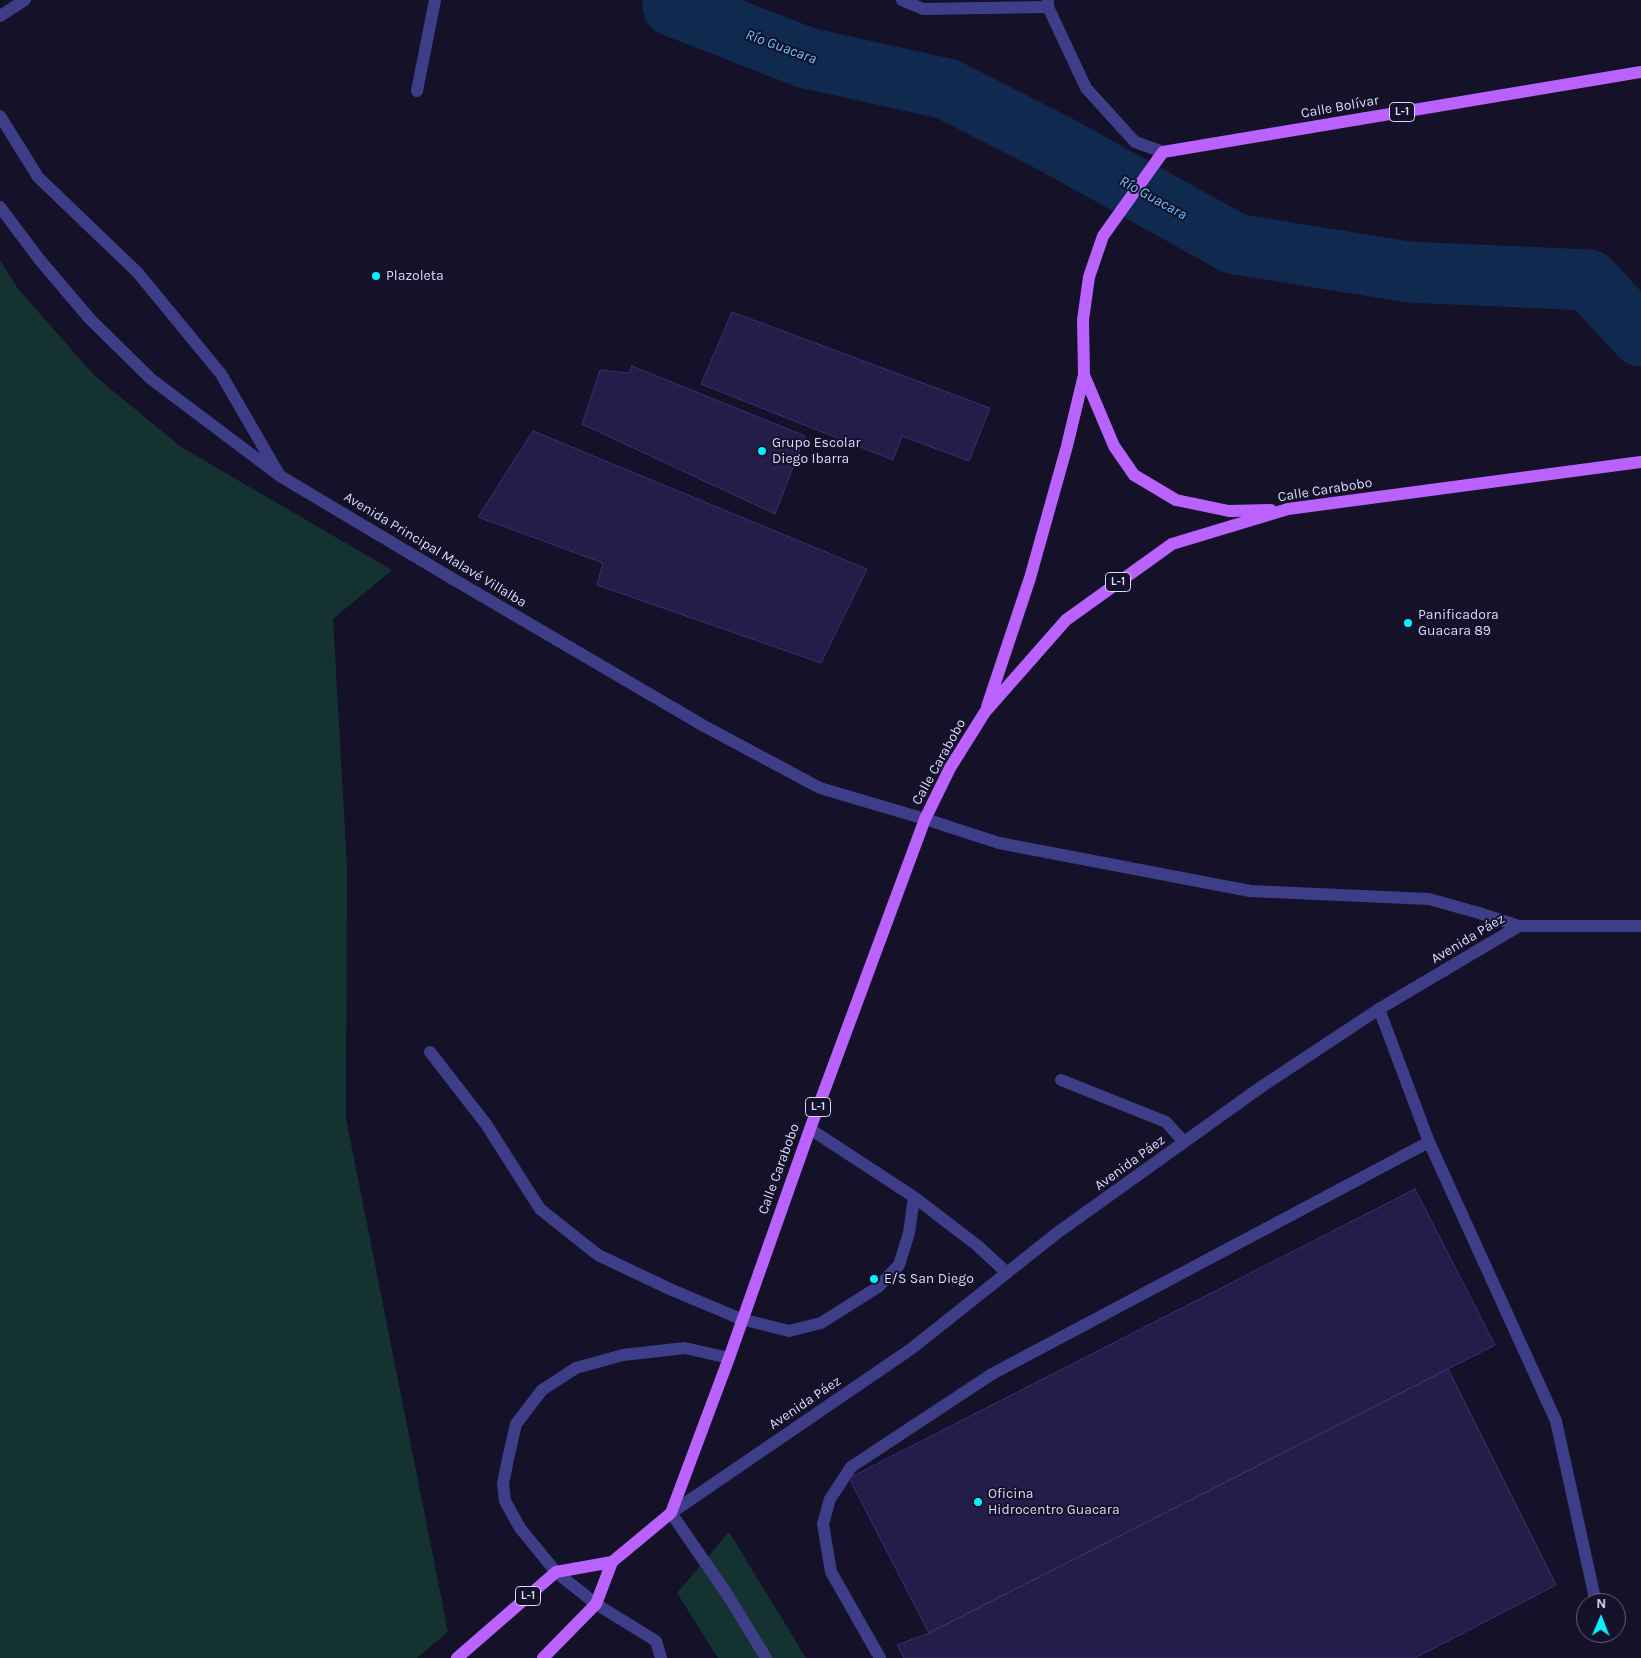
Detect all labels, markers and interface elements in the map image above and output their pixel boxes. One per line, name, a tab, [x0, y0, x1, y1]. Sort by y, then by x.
water label: Río Guacara	[743, 26, 819, 68]
street label: Calle Bolívar	[1300, 92, 1380, 122]
road number: L-1	[1390, 102, 1414, 121]
water label: Río Guacara	[1116, 172, 1190, 224]
place label: Plazoleta	[386, 268, 444, 284]
marker: Plazoleta	[370, 270, 382, 282]
place label: Grupo Escolar Diego Ibarra	[772, 435, 861, 468]
marker: Grupo Escolar Diego Ibarra	[756, 445, 768, 457]
street label: Calle Carabobo	[1276, 474, 1374, 506]
street label: Avenida Principal Malavé Villalba	[341, 489, 529, 611]
road number: L-1	[1106, 572, 1130, 592]
place label: Panificadora Guacara 89	[1418, 607, 1499, 640]
marker: Panificadora Guacara 89	[1402, 617, 1414, 629]
street label: Calle Carabobo	[908, 716, 970, 808]
street label: Avenida Páez	[1428, 910, 1508, 968]
road number: L-1	[806, 1098, 830, 1116]
street label: Calle Carabobo	[755, 1121, 803, 1217]
street label: Avenida Páez	[1091, 1132, 1169, 1194]
place label: E/S San Diego	[884, 1271, 974, 1287]
marker: E/S San Diego	[868, 1273, 880, 1285]
street label: Avenida Páez	[766, 1373, 844, 1433]
place label: Oficina Hidrocentro Guacara	[988, 1486, 1120, 1518]
marker: Oficina Hidrocentro Guacara	[972, 1496, 984, 1508]
road number: L-1	[516, 1586, 540, 1605]
north arrow	[1576, 1593, 1626, 1643]
text: N	[1596, 1595, 1606, 1612]

